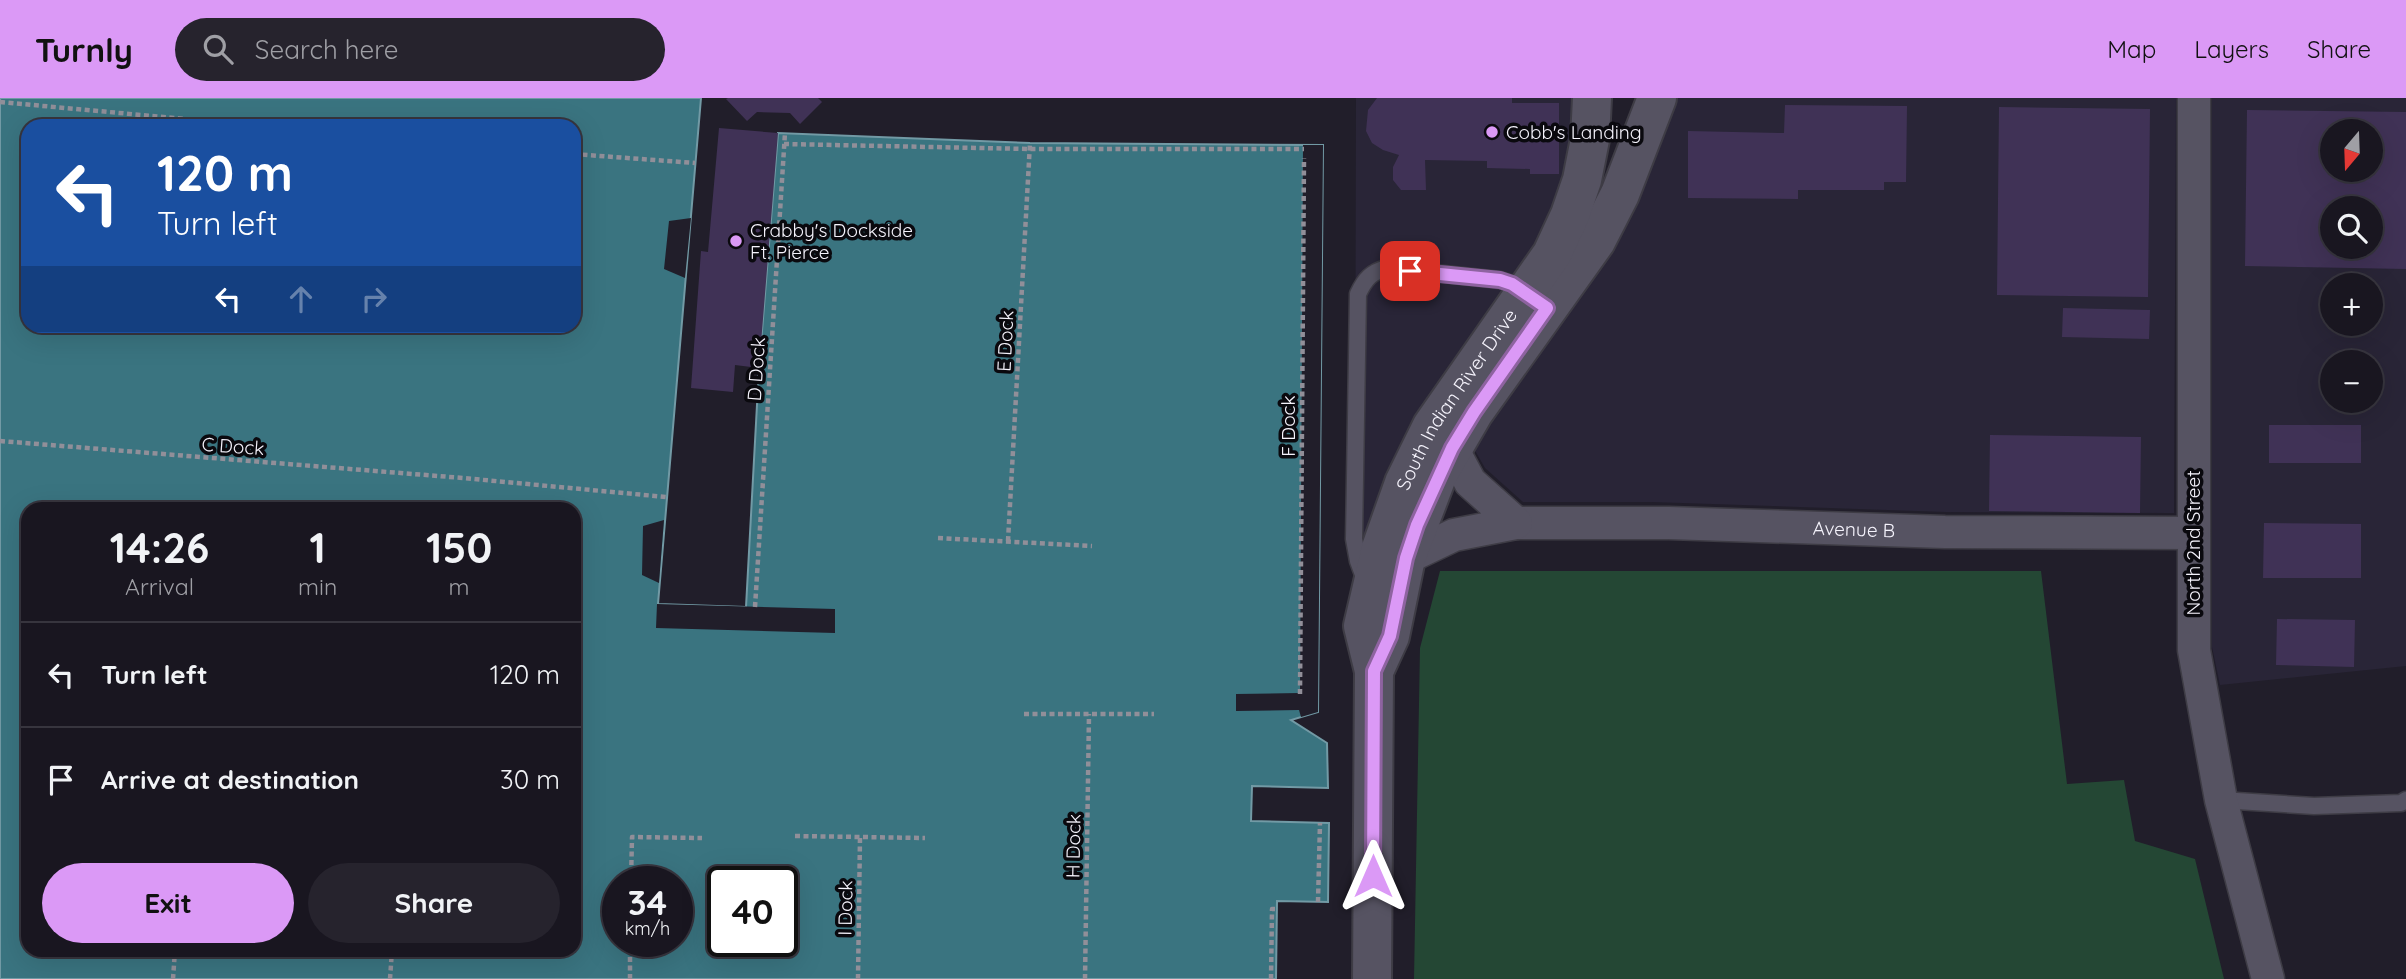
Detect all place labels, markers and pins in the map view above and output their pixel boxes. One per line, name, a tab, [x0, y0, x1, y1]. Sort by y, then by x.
place label: Cobb's Landing	[1506, 120, 1642, 144]
marker: Cobb's Landing	[1484, 124, 1500, 140]
place label: Crabby's Dockside Ft. Pierce	[750, 218, 913, 264]
marker: Crabby's Dockside Ft. Pierce	[728, 233, 744, 249]
pin	[1380, 241, 1440, 301]

